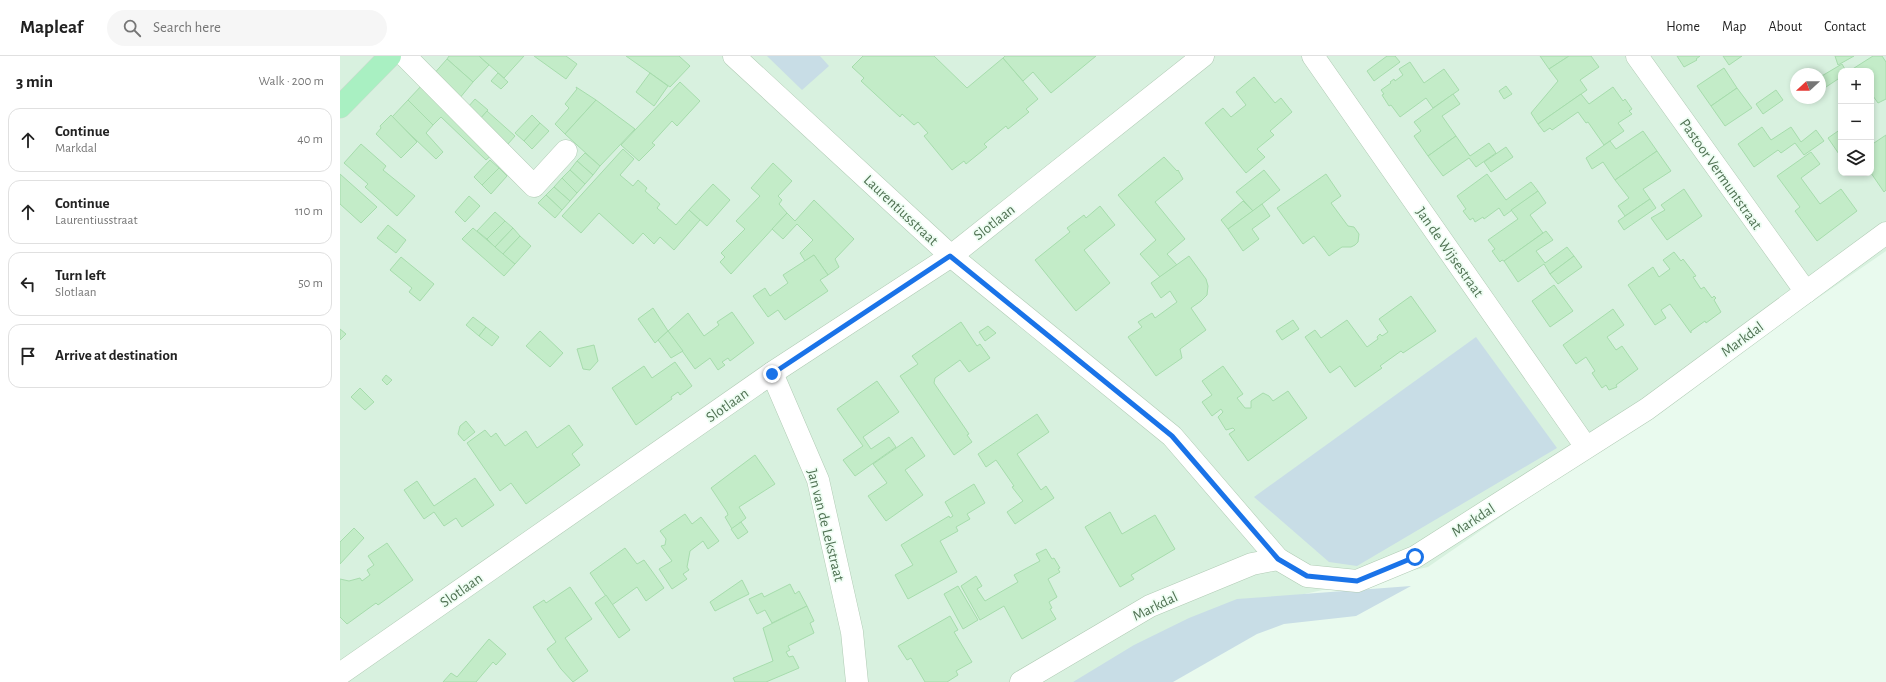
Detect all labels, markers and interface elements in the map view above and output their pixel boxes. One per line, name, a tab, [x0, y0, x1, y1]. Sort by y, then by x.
search box	[107, 10, 387, 46]
icon: search	[121, 17, 143, 39]
text: Mapleaf	[20, 18, 83, 37]
text: Search here	[153, 20, 221, 35]
text: Home	[1666, 20, 1700, 34]
text: Map	[1722, 20, 1746, 34]
text: About	[1768, 20, 1802, 34]
text: Contact	[1824, 20, 1866, 34]
north arrow	[1790, 68, 1826, 104]
map controls	[1838, 68, 1874, 176]
button: +	[1838, 68, 1874, 104]
text: 3 min	[16, 73, 53, 90]
text: Walk · 200 m	[258, 75, 324, 88]
button: −	[1838, 104, 1874, 140]
street label: Pastoor Vermuntstraat	[1677, 116, 1765, 233]
text: Continue	[55, 124, 110, 139]
icon: ahead	[17, 129, 39, 151]
text: 40 m	[297, 133, 323, 146]
button: layers	[1838, 140, 1874, 176]
text: Markdal	[55, 142, 97, 155]
street label: Laurentiusstraat	[861, 172, 941, 249]
text: Continue	[55, 196, 110, 211]
icon: ahead	[17, 201, 39, 223]
street label: Slotlaan	[971, 202, 1018, 243]
text: 110 m	[295, 205, 323, 218]
street label: Jan de Wijsestraat	[1413, 205, 1486, 300]
text: Laurentiusstraat	[55, 214, 138, 227]
text: Turn left	[55, 268, 106, 283]
icon: left	[17, 273, 39, 295]
text: 50 m	[298, 277, 323, 290]
text: Slotlaan	[55, 286, 97, 299]
street label: Markdal	[1718, 319, 1766, 360]
icon: arrive	[17, 345, 39, 367]
text: Arrive at destination	[55, 348, 178, 363]
route end	[763, 365, 781, 383]
street label: Slotlaan	[703, 386, 751, 425]
street label: Jan van de Lekstraat	[804, 467, 847, 583]
street label: Markdal	[1449, 501, 1498, 540]
route start	[1406, 548, 1424, 566]
street label: Slotlaan	[437, 571, 485, 610]
street label: Markdal	[1130, 589, 1180, 624]

